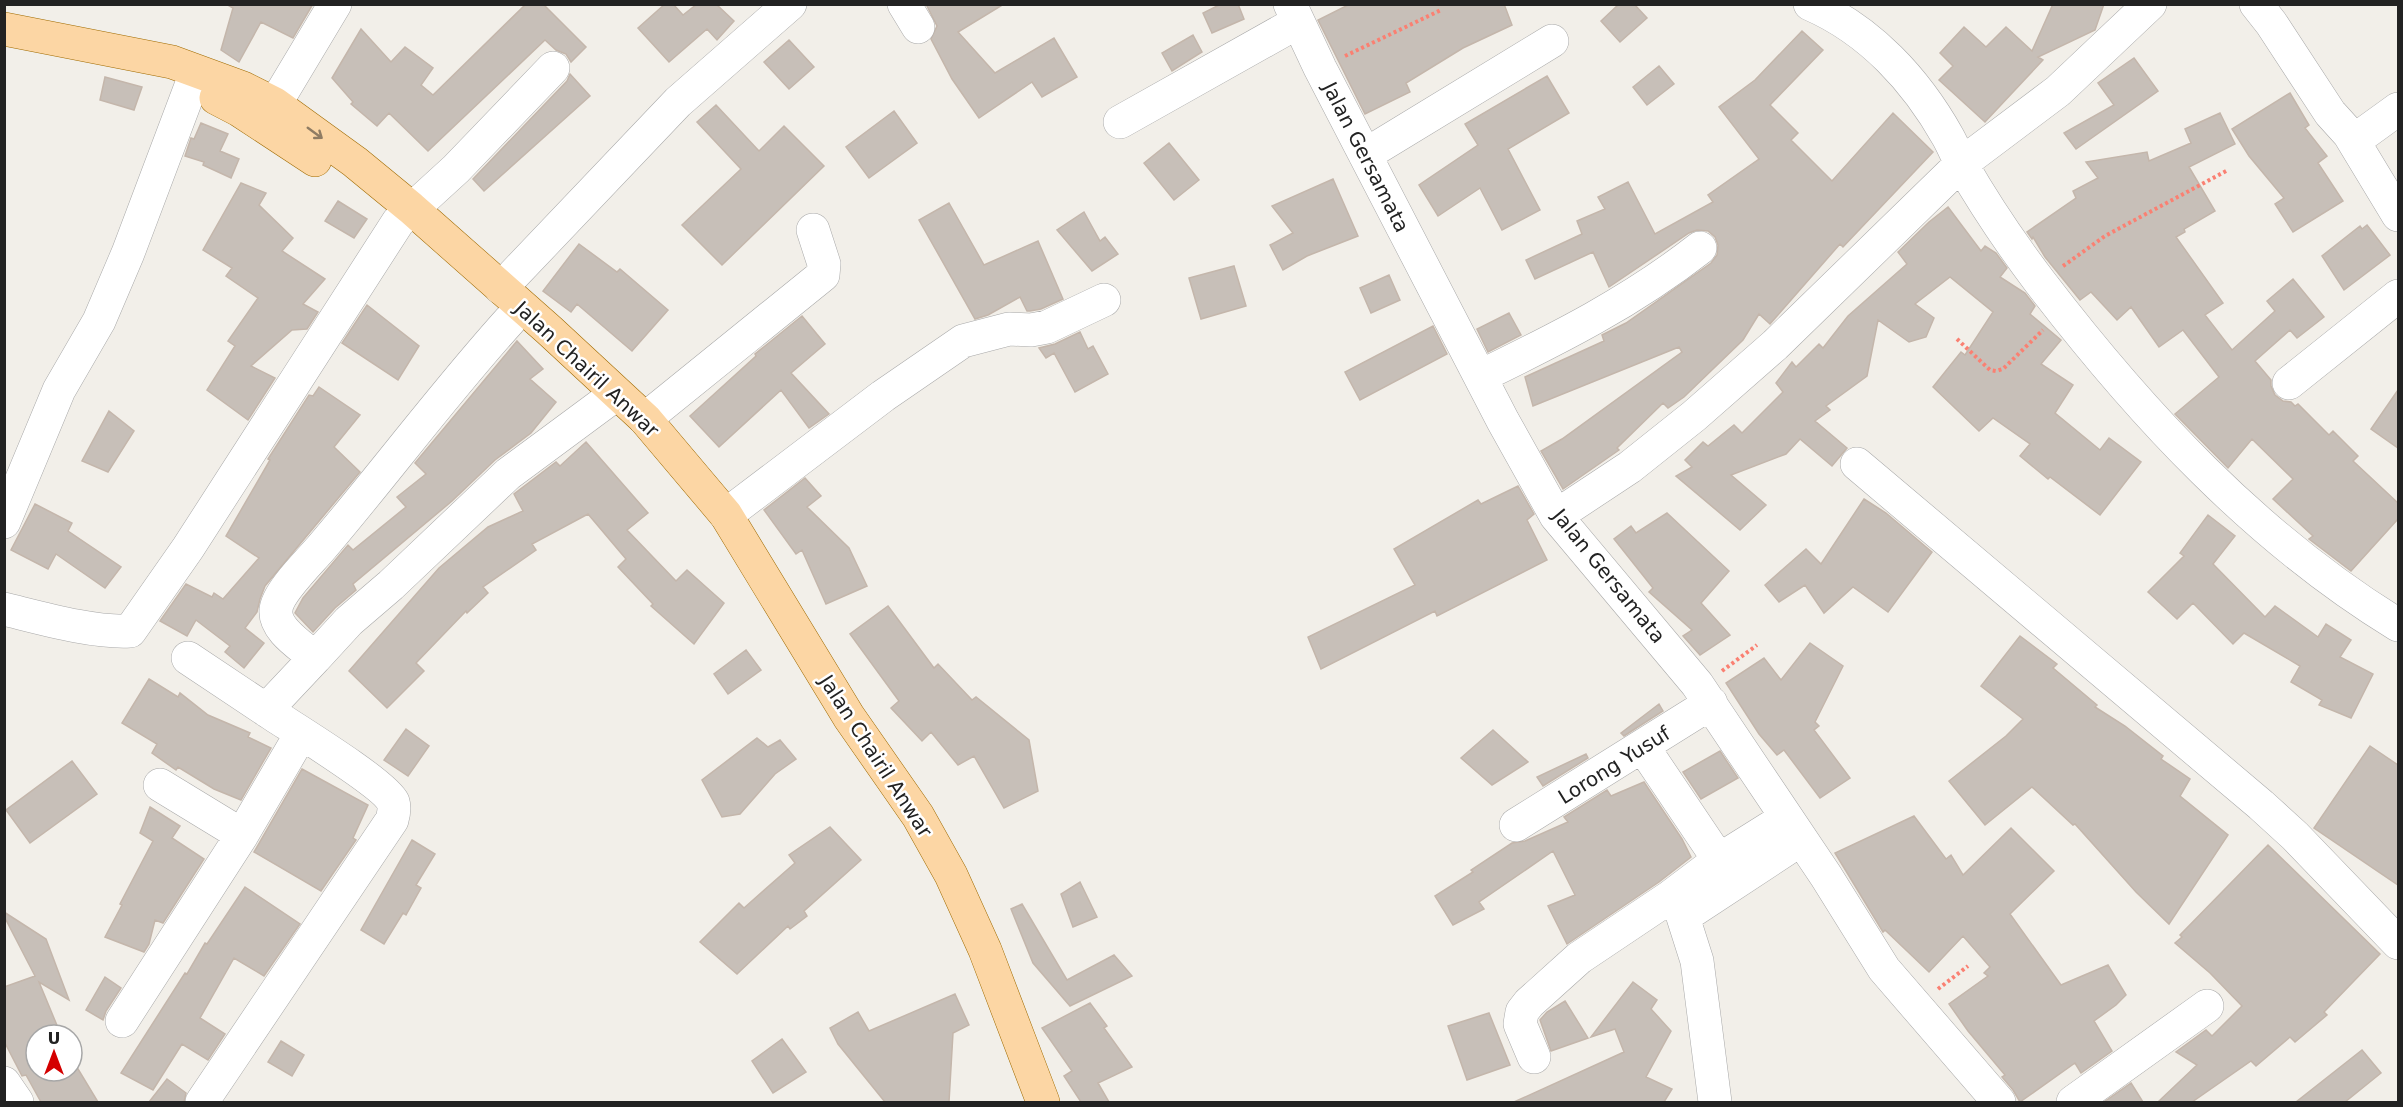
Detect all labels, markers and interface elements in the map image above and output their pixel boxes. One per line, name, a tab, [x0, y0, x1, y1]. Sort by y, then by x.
street label: Jalan Gersamata	[1317, 76, 1414, 236]
one-way arrow	[306, 127, 322, 139]
street label: Jalan Chairil Anwar	[508, 295, 665, 443]
street label: Jalan Gersamata	[1546, 503, 1670, 648]
street label: Jalan Chairil Anwar	[814, 669, 938, 842]
street label: Lorong Yusuf	[1554, 721, 1675, 809]
north arrow	[24, 1023, 84, 1083]
text: U	[48, 1029, 61, 1048]

